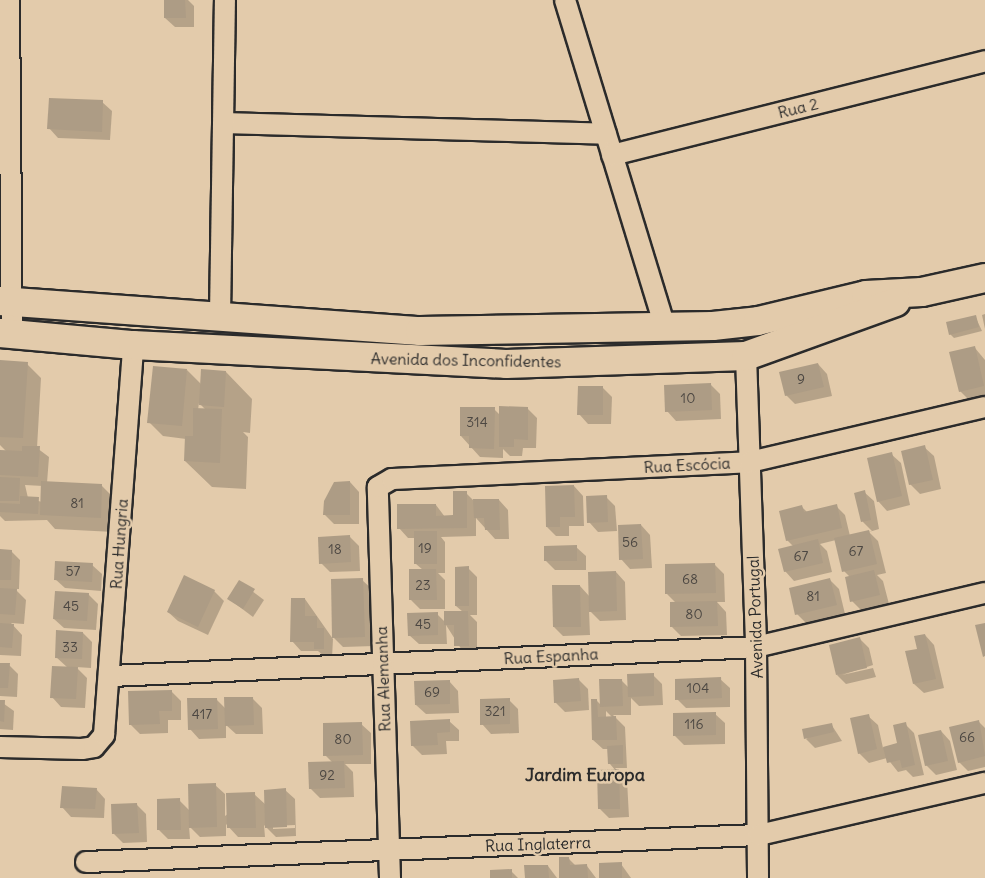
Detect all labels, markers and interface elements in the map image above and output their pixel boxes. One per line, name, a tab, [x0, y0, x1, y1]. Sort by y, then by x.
street label: Rua 2	[776, 94, 820, 122]
street label: Avenida dos Inconfidentes	[371, 349, 561, 371]
house number: 9	[797, 371, 805, 387]
house number: 10	[681, 390, 695, 406]
house number: 314	[466, 414, 488, 430]
street label: Rua Escócia	[643, 453, 731, 477]
house number: 81	[70, 495, 84, 511]
street label: Rua Hungria	[106, 498, 132, 590]
house number: 56	[622, 534, 638, 550]
house number: 19	[418, 540, 432, 556]
house number: 18	[328, 541, 342, 557]
house number: 67	[849, 543, 863, 559]
house number: 67	[794, 548, 808, 564]
street label: Avenida Portugal	[743, 555, 767, 679]
house number: 57	[66, 563, 80, 579]
house number: 68	[682, 571, 698, 587]
house number: 23	[415, 577, 431, 593]
house number: 81	[806, 588, 820, 604]
house number: 45	[63, 598, 79, 614]
house number: 80	[685, 606, 703, 622]
house number: 45	[415, 616, 431, 632]
street label: Rua Alemanha	[372, 626, 394, 732]
house number: 33	[62, 639, 78, 655]
street label: Rua Espanha	[503, 644, 599, 668]
house number: 104	[687, 680, 709, 696]
house number: 69	[424, 684, 440, 700]
house number: 321	[484, 703, 506, 719]
house number: 417	[192, 706, 212, 722]
house number: 116	[684, 716, 704, 732]
house number: 66	[959, 729, 975, 745]
house number: 80	[334, 731, 352, 747]
district label: Jardim Europa	[525, 764, 645, 786]
house number: 92	[319, 767, 335, 783]
street label: Rua Inglaterra	[485, 833, 591, 855]

